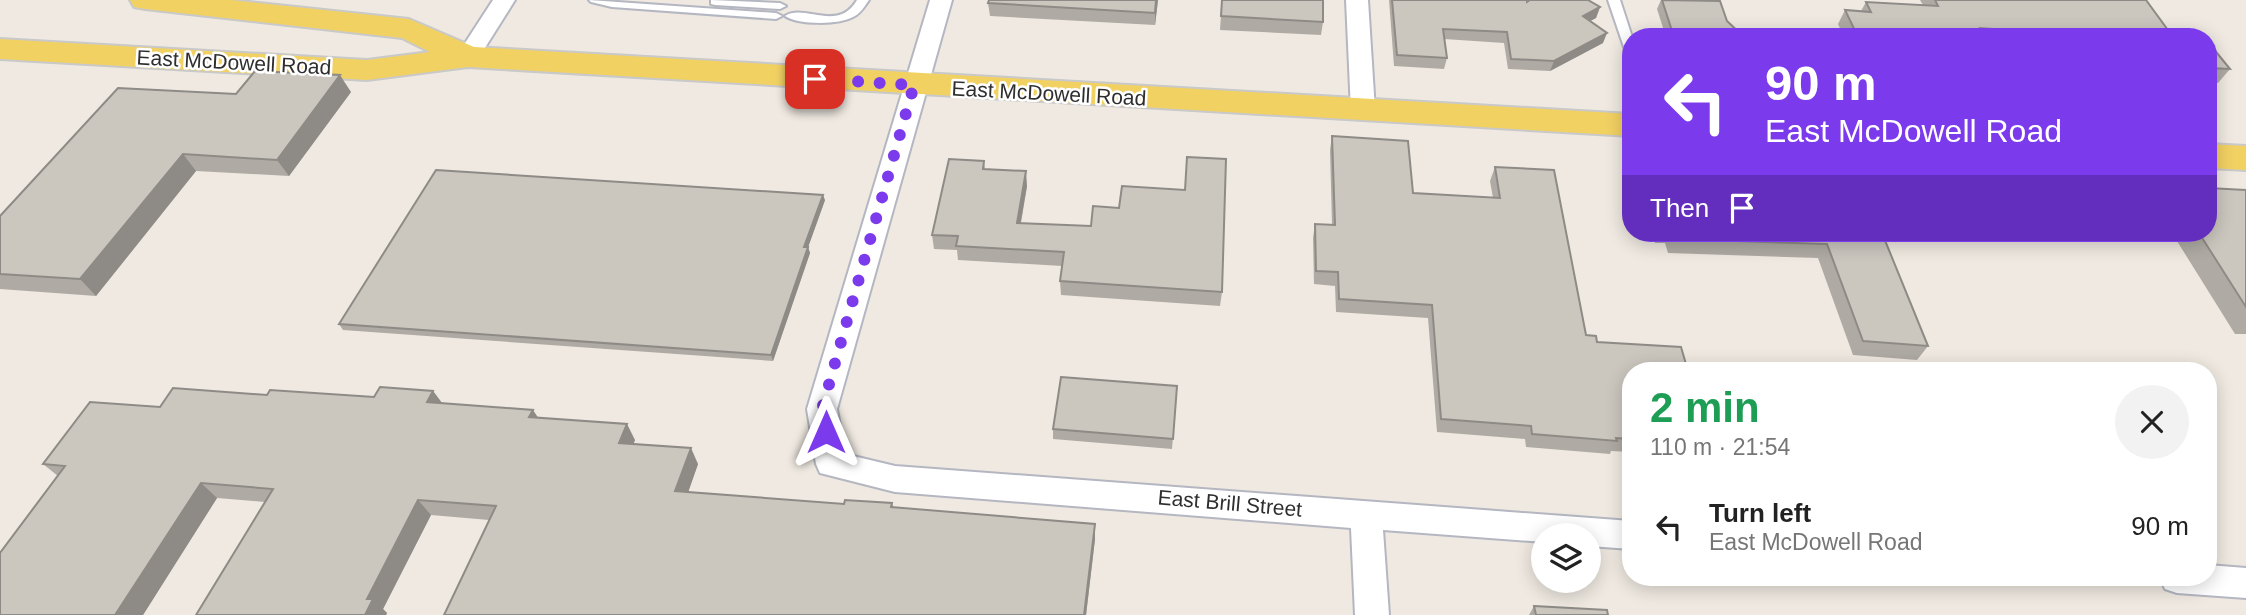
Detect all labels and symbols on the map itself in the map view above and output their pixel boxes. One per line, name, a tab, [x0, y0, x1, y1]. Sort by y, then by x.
street label: East McDowell Road	[136, 45, 332, 79]
pin	[785, 49, 845, 109]
street label: East McDowell Road	[951, 76, 1147, 110]
position arrow	[789, 395, 863, 469]
street label: East Brill Street	[1157, 485, 1303, 521]

